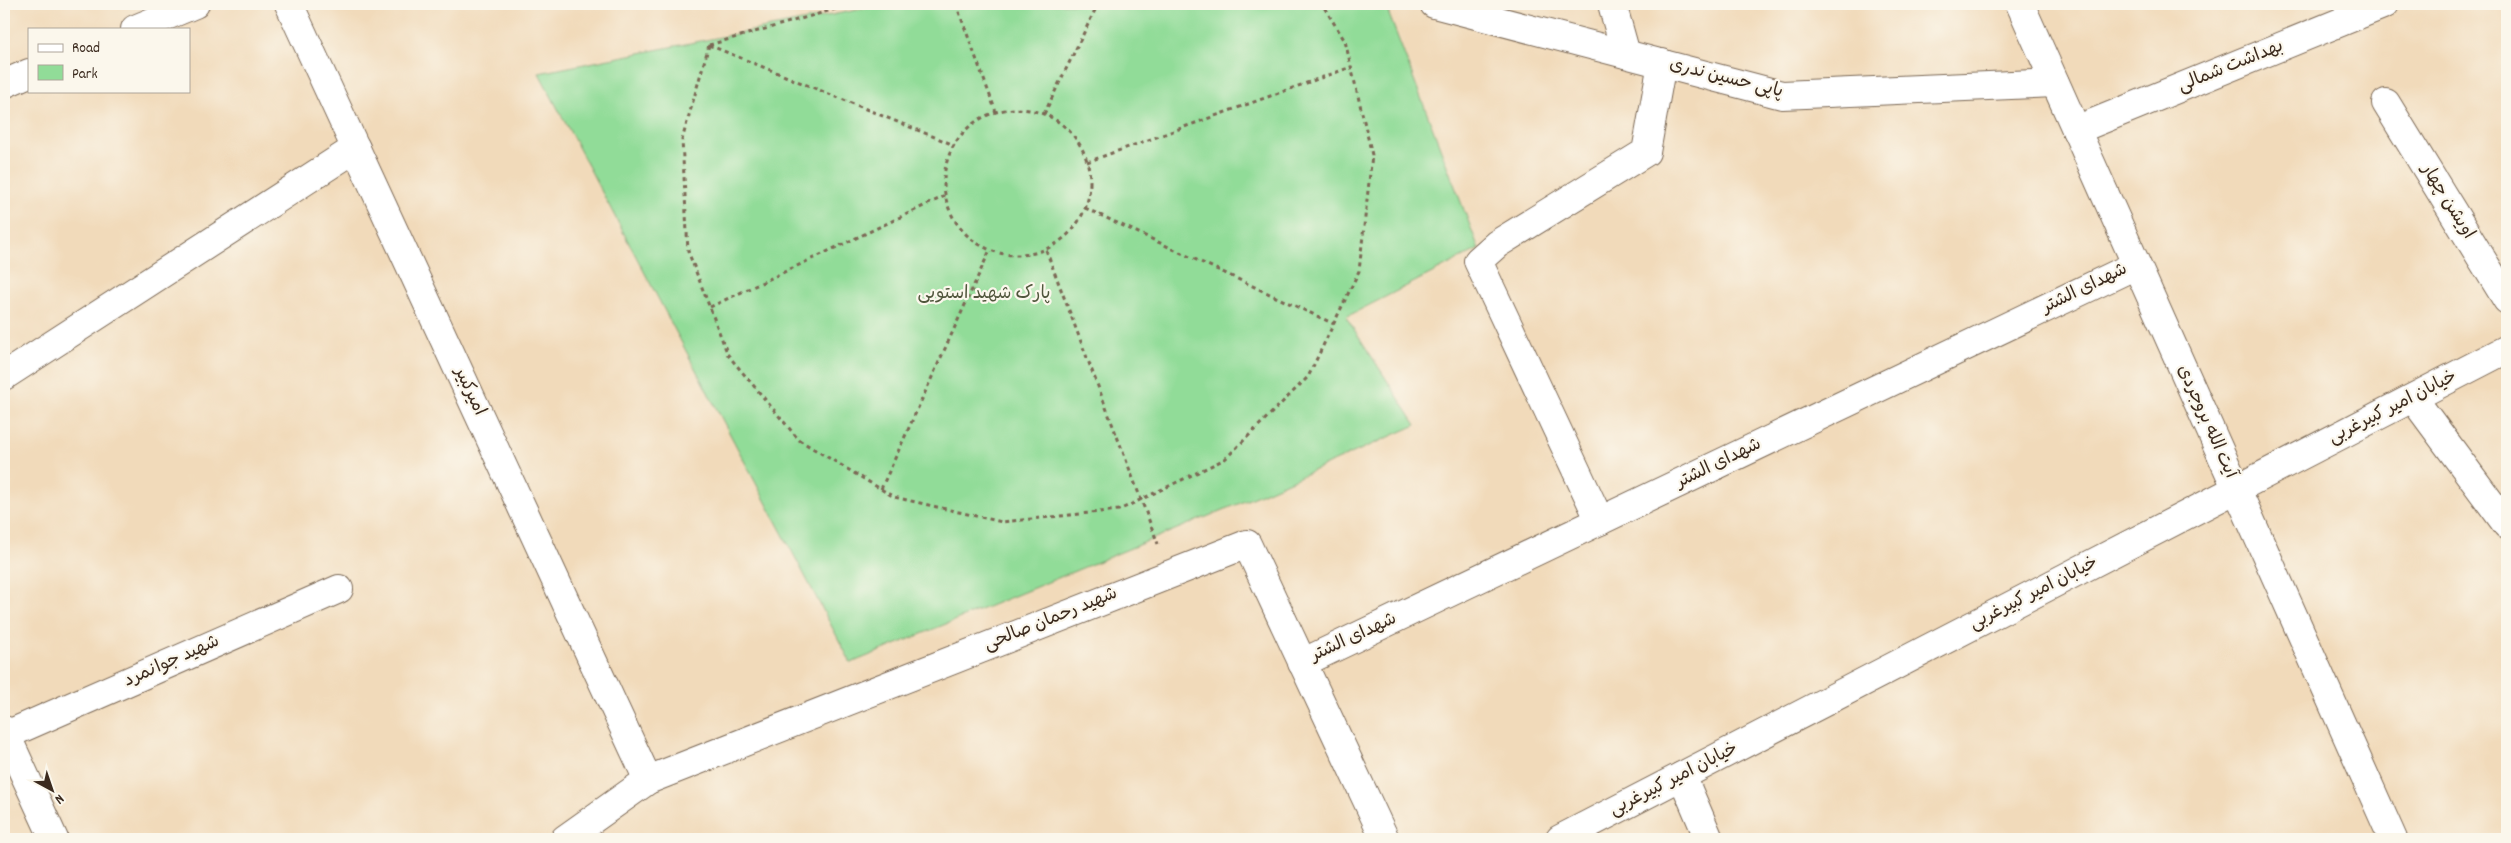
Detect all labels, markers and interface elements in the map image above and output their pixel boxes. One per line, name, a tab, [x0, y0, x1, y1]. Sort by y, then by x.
legend	[28, 28, 190, 92]
street label: بهداشت شمالی	[2174, 34, 2288, 100]
text: Road	[72, 38, 100, 60]
street label: پاپی حسین ندری	[1667, 53, 1785, 105]
text: Park	[72, 64, 98, 86]
street label: اویشن چهار	[2413, 158, 2480, 244]
street label: شهدای الشتر	[2036, 257, 2132, 321]
park label: پارک شهید استویی	[917, 282, 1051, 307]
street label: آیت الله بروجردی	[2170, 361, 2243, 484]
street label: امیرکبیر	[446, 362, 491, 420]
street label: خیابان امیر کبیرغربی	[2324, 365, 2462, 451]
street label: شهدای الشتر	[1670, 432, 1766, 496]
street label: خیابان امیر کبیرغربی	[1965, 551, 2103, 637]
street label: شهید رحمان صالحی	[980, 582, 1122, 658]
street label: شهدای الشتر	[1305, 607, 1401, 670]
street label: شهید جوانمرد	[120, 630, 224, 694]
street label: خیابان امیر کبیرغربی	[1605, 737, 1743, 823]
north arrow	[28, 766, 78, 816]
text: N	[50, 789, 68, 808]

